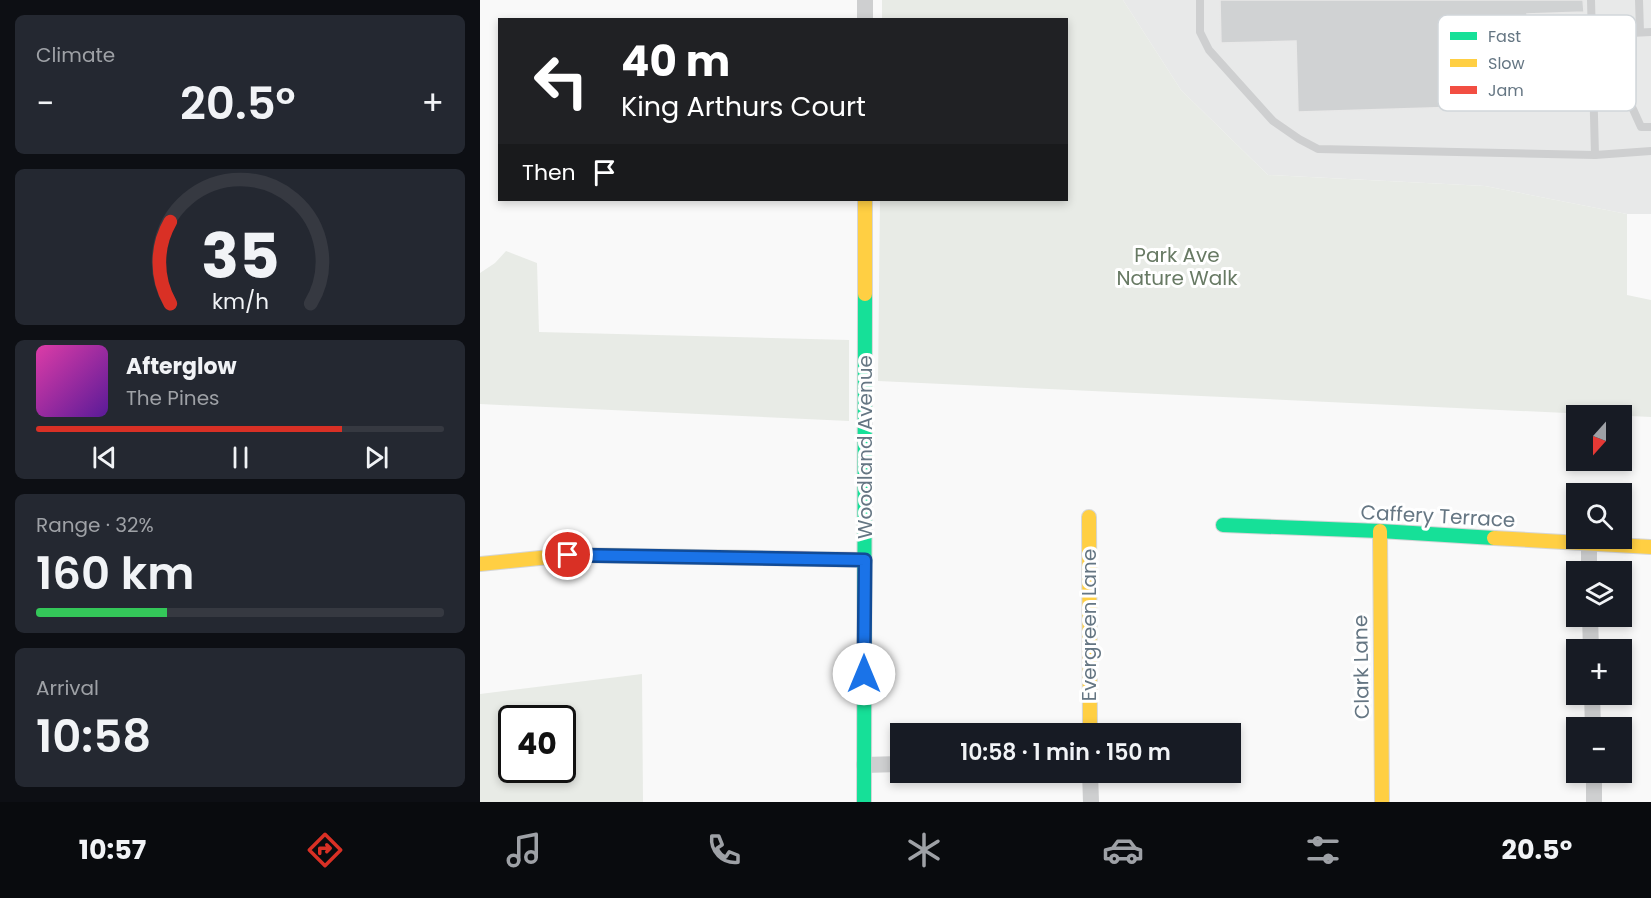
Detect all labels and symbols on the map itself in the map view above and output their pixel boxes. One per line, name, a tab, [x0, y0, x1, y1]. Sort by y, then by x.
legend	[1438, 15, 1636, 111]
text: Fast	[1488, 25, 1521, 48]
text: Slow	[1488, 52, 1525, 75]
text: Jam	[1488, 79, 1524, 102]
park label: Park Ave Nature Walk	[1116, 241, 1238, 292]
street label: Woodland Avenue	[851, 355, 879, 539]
north arrow	[1566, 405, 1632, 471]
street label: Caffery Terrace	[1360, 498, 1516, 534]
pin	[542, 529, 593, 580]
street label: Evergreen Lane	[1075, 549, 1103, 701]
street label: Clark Lane	[1346, 615, 1376, 719]
position arrow	[832, 642, 896, 706]
speed limit sign: 40	[498, 705, 576, 783]

